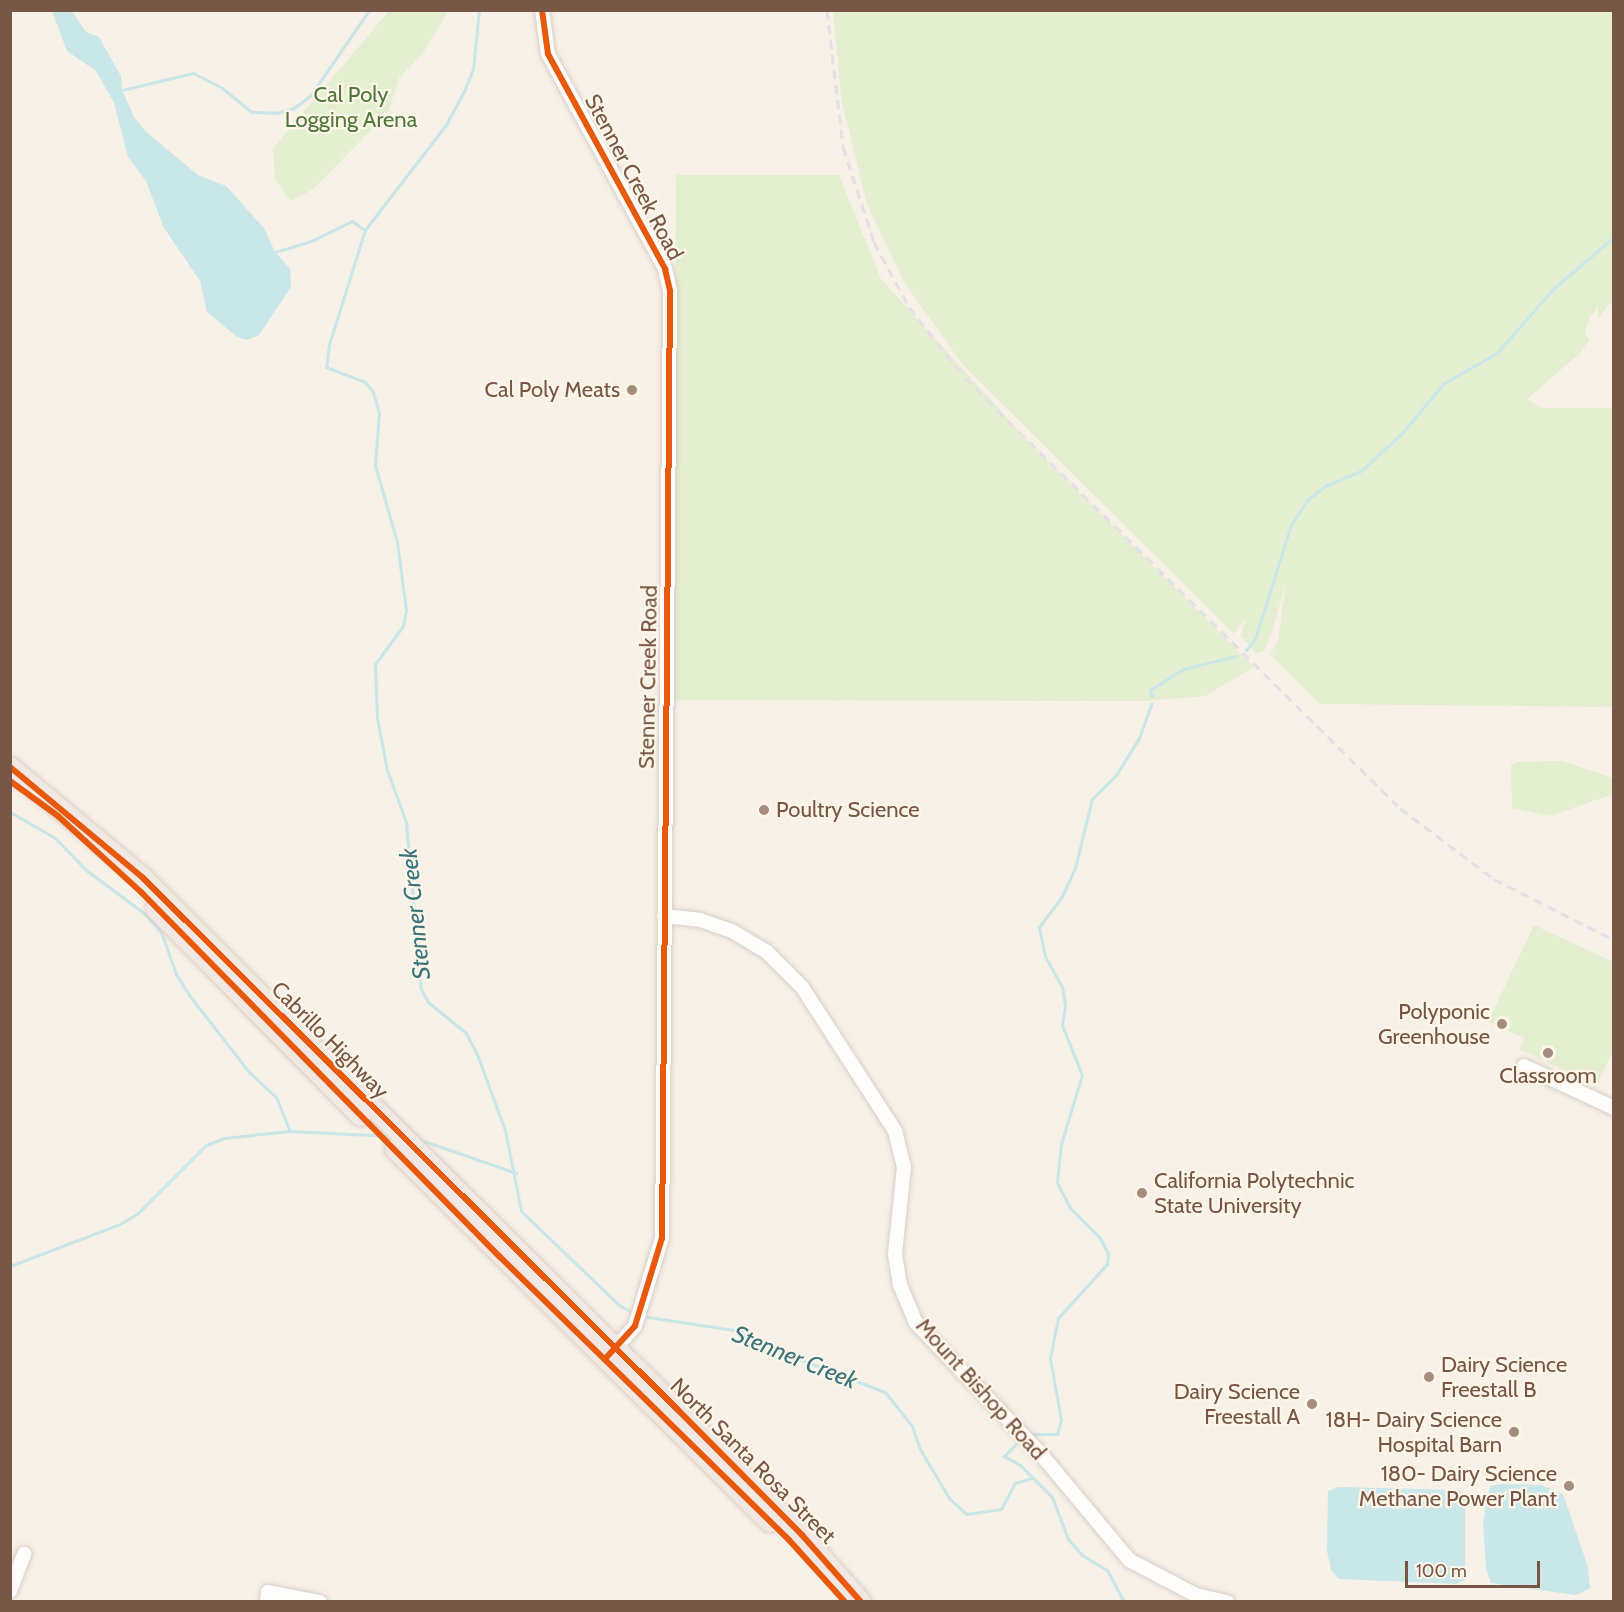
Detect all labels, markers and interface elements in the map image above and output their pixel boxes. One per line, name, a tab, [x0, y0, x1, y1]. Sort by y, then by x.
park label: Cal Poly Logging Arena	[285, 81, 417, 132]
street label: Stenner Creek Road	[579, 90, 689, 264]
place label: Cal Poly Meats	[485, 377, 620, 403]
marker: Cal Poly Meats	[625, 383, 639, 397]
street label: Stenner Creek Road	[633, 585, 663, 769]
place label: Poultry Science	[776, 797, 920, 823]
marker: Poultry Science	[757, 803, 771, 817]
water label: Stenner Creek	[394, 847, 436, 981]
street label: Cabrillo Highway	[266, 976, 394, 1104]
place label: Polyponic Greenhouse	[1378, 998, 1490, 1050]
marker: Polyponic Greenhouse	[1495, 1017, 1509, 1031]
marker: Classroom	[1541, 1046, 1555, 1060]
place label: Classroom	[1499, 1063, 1597, 1089]
place label: California Polytechnic State University	[1154, 1167, 1355, 1218]
marker: California Polytechnic State University	[1135, 1186, 1149, 1200]
street label: Mount Bishop Road	[910, 1313, 1052, 1465]
water label: Stenner Creek	[728, 1319, 862, 1395]
place label: Dairy Science Freestall B	[1441, 1351, 1567, 1402]
marker: Dairy Science Freestall B	[1422, 1370, 1436, 1384]
street label: North Santa Rosa Street	[665, 1373, 841, 1549]
place label: Dairy Science Freestall A	[1174, 1378, 1300, 1430]
marker: Dairy Science Freestall A	[1305, 1397, 1319, 1411]
place label: 18H- Dairy Science Hospital Barn	[1325, 1406, 1502, 1458]
marker: 18H- Dairy Science Hospital Barn	[1507, 1425, 1521, 1439]
place label: 180- Dairy Science Methane Power Plant	[1359, 1460, 1557, 1512]
marker: 180- Dairy Science Methane Power Plant	[1562, 1479, 1576, 1493]
scale bar	[1408, 1549, 1543, 1587]
text: 100 m	[1416, 1560, 1467, 1582]

